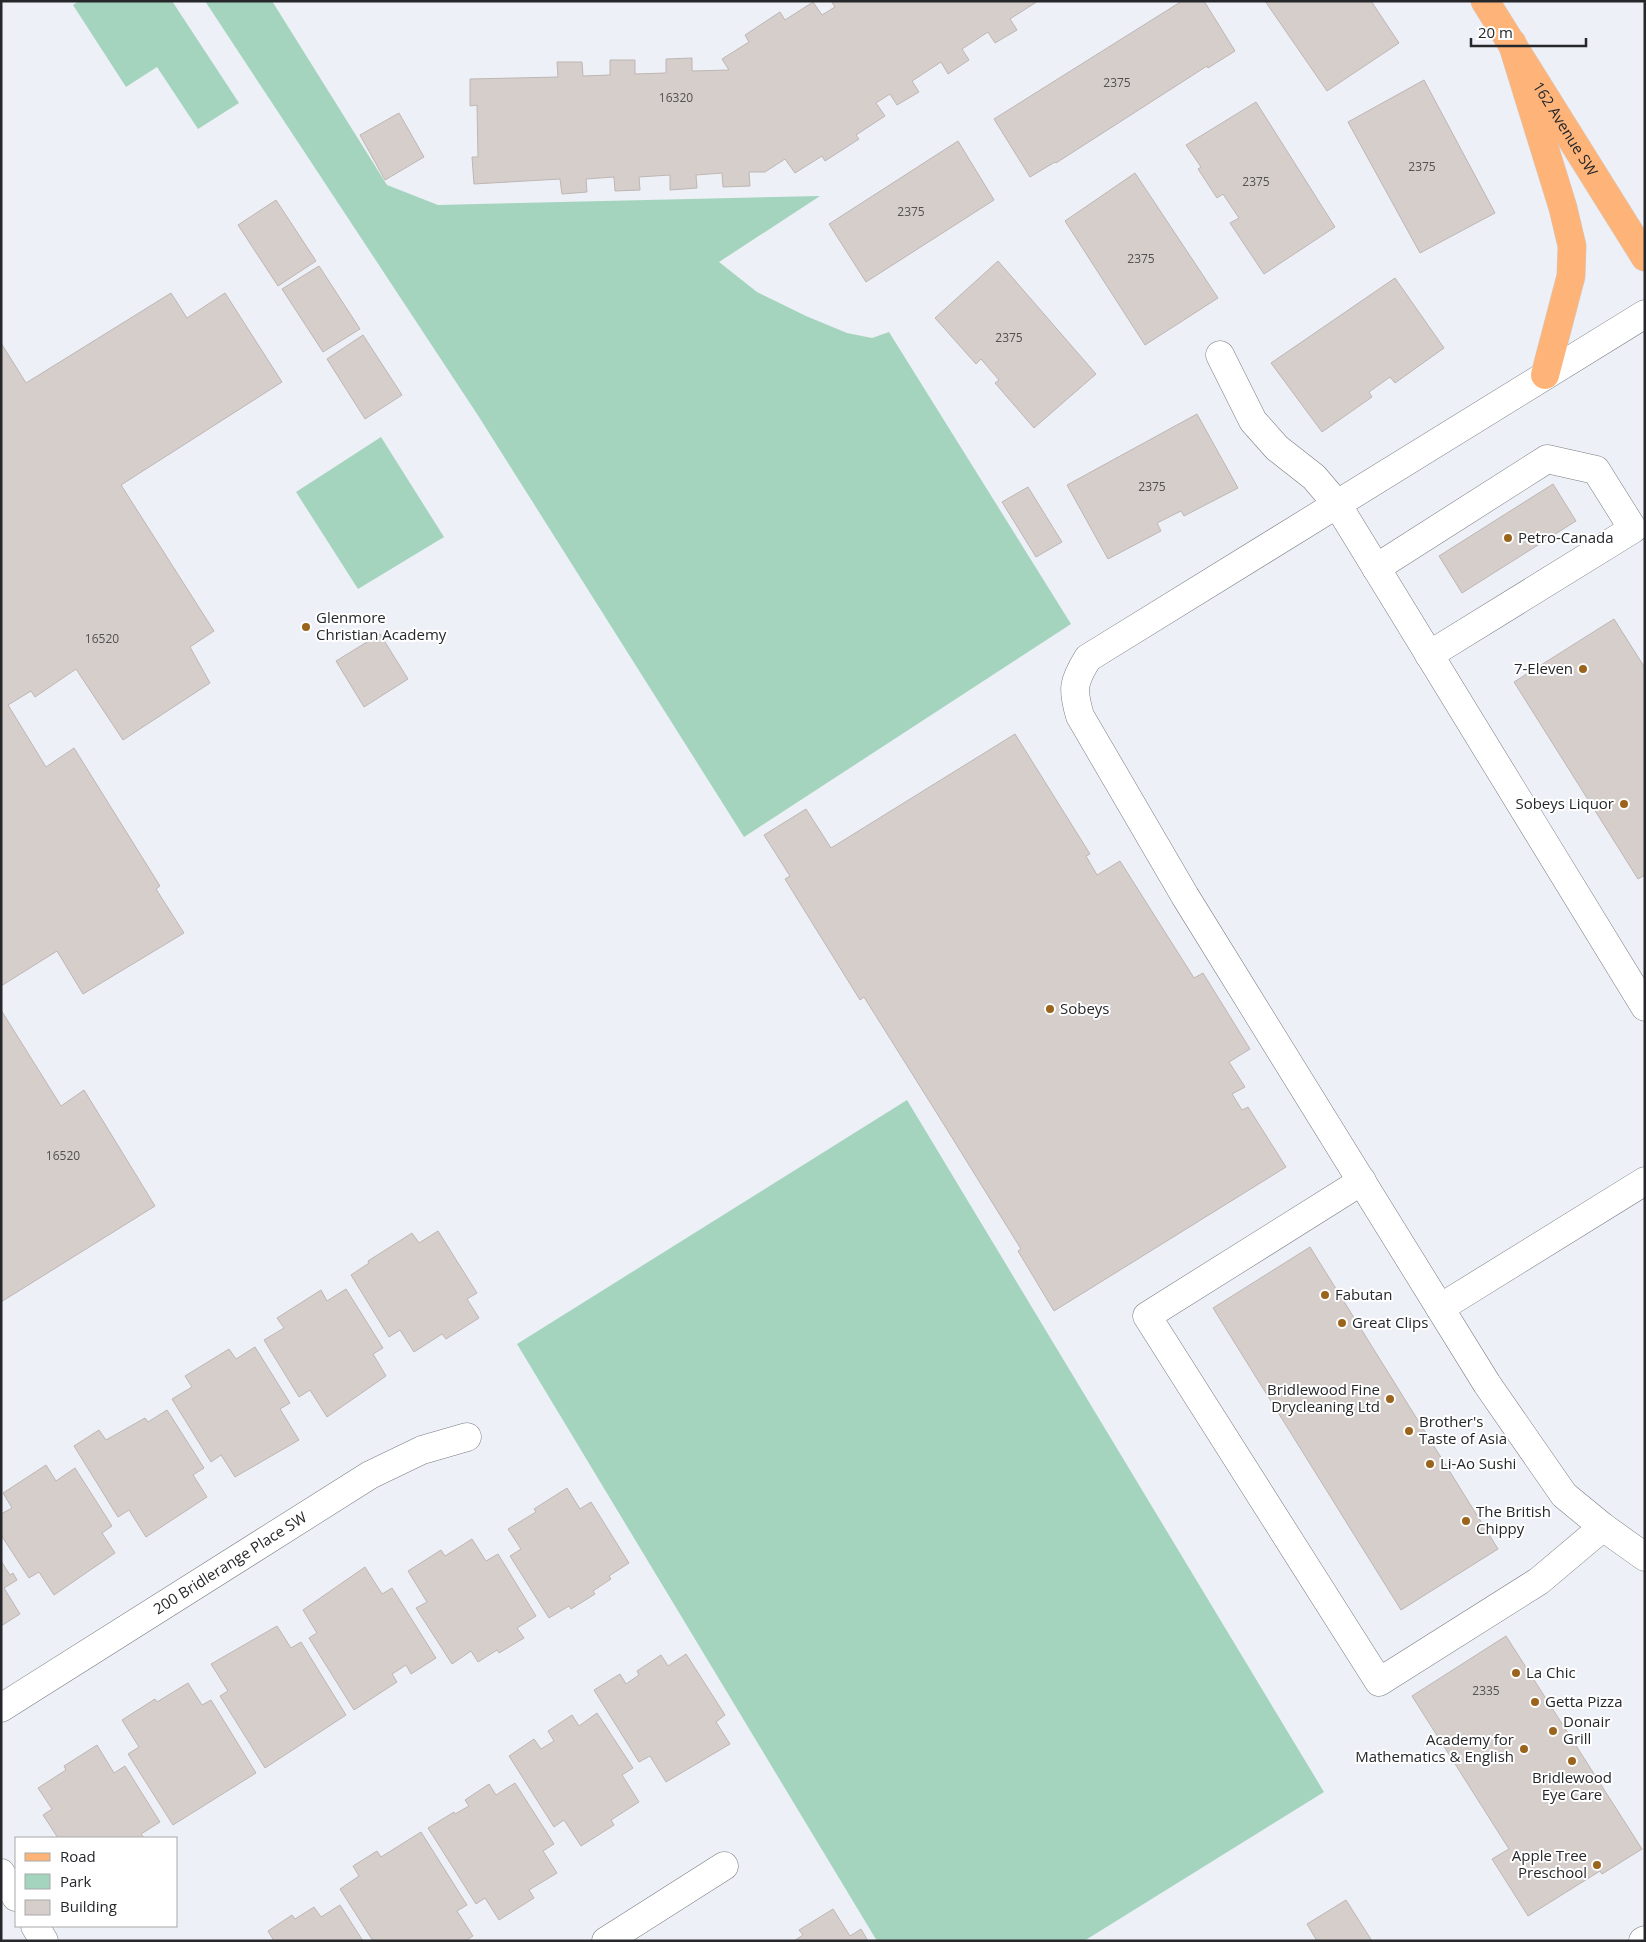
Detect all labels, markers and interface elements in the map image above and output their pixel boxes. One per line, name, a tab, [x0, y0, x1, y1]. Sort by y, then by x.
scale bar	[1471, 15, 1586, 47]
text: 20 m	[1478, 22, 1513, 42]
house number: 2375	[1103, 74, 1131, 91]
street label: 162 Avenue SW	[1529, 77, 1603, 180]
house number: 16320	[659, 89, 693, 106]
house number: 2375	[1408, 158, 1436, 175]
house number: 2375	[1242, 173, 1270, 190]
house number: 2375	[897, 203, 925, 220]
house number: 2375	[1127, 250, 1155, 267]
house number: 2375	[995, 329, 1023, 346]
house number: 2375	[1138, 478, 1166, 495]
place label: Petro-Canada	[1518, 527, 1614, 547]
marker: Petro-Canada	[1502, 532, 1514, 544]
place label: Glenmore Christian Academy	[316, 607, 447, 644]
marker: Glenmore Christian Academy	[300, 621, 312, 633]
house number: 16520	[85, 630, 119, 647]
place label: 7-Eleven	[1514, 658, 1573, 678]
marker: 7-Eleven	[1577, 663, 1589, 675]
place label: Sobeys Liquor	[1515, 793, 1614, 813]
marker: Sobeys Liquor	[1618, 798, 1630, 810]
place label: Sobeys	[1060, 998, 1110, 1018]
marker: Sobeys	[1044, 1003, 1056, 1015]
house number: 16520	[46, 1147, 80, 1164]
place label: Fabutan	[1335, 1284, 1392, 1304]
marker: Fabutan	[1319, 1289, 1331, 1301]
place label: Great Clips	[1352, 1312, 1428, 1332]
marker: Great Clips	[1336, 1317, 1348, 1329]
place label: Bridlewood Fine Drycleaning Ltd	[1267, 1379, 1380, 1416]
marker: Bridlewood Fine Drycleaning Ltd	[1384, 1393, 1396, 1405]
place label: Brother's Taste of Asia	[1419, 1411, 1507, 1448]
marker: Brother's Taste of Asia	[1403, 1425, 1415, 1437]
place label: Li-Ao Sushi	[1440, 1453, 1516, 1473]
marker: Li-Ao Sushi	[1424, 1458, 1436, 1470]
place label: The British Chippy	[1476, 1501, 1551, 1538]
street label: 200 Bridlerange Place SW	[149, 1507, 310, 1618]
marker: The British Chippy	[1460, 1515, 1472, 1527]
place label: La Chic	[1526, 1662, 1576, 1682]
marker: La Chic	[1510, 1667, 1522, 1679]
house number: 2335	[1472, 1682, 1500, 1699]
place label: Getta Pizza	[1545, 1691, 1622, 1711]
marker: Getta Pizza	[1529, 1696, 1541, 1708]
place label: Donair Grill	[1563, 1711, 1610, 1748]
marker: Donair Grill	[1547, 1725, 1559, 1737]
place label: Academy for Mathematics & English	[1355, 1729, 1514, 1766]
marker: Academy for Mathematics & English	[1518, 1743, 1530, 1755]
marker: Bridlewood Eye Care	[1566, 1755, 1578, 1767]
place label: Bridlewood Eye Care	[1532, 1767, 1612, 1804]
legend	[15, 1837, 178, 1927]
place label: Apple Tree Preschool	[1512, 1845, 1587, 1882]
text: Road	[60, 1846, 96, 1866]
marker: Apple Tree Preschool	[1591, 1859, 1603, 1871]
text: Park	[60, 1871, 91, 1891]
text: Building	[60, 1896, 117, 1916]

